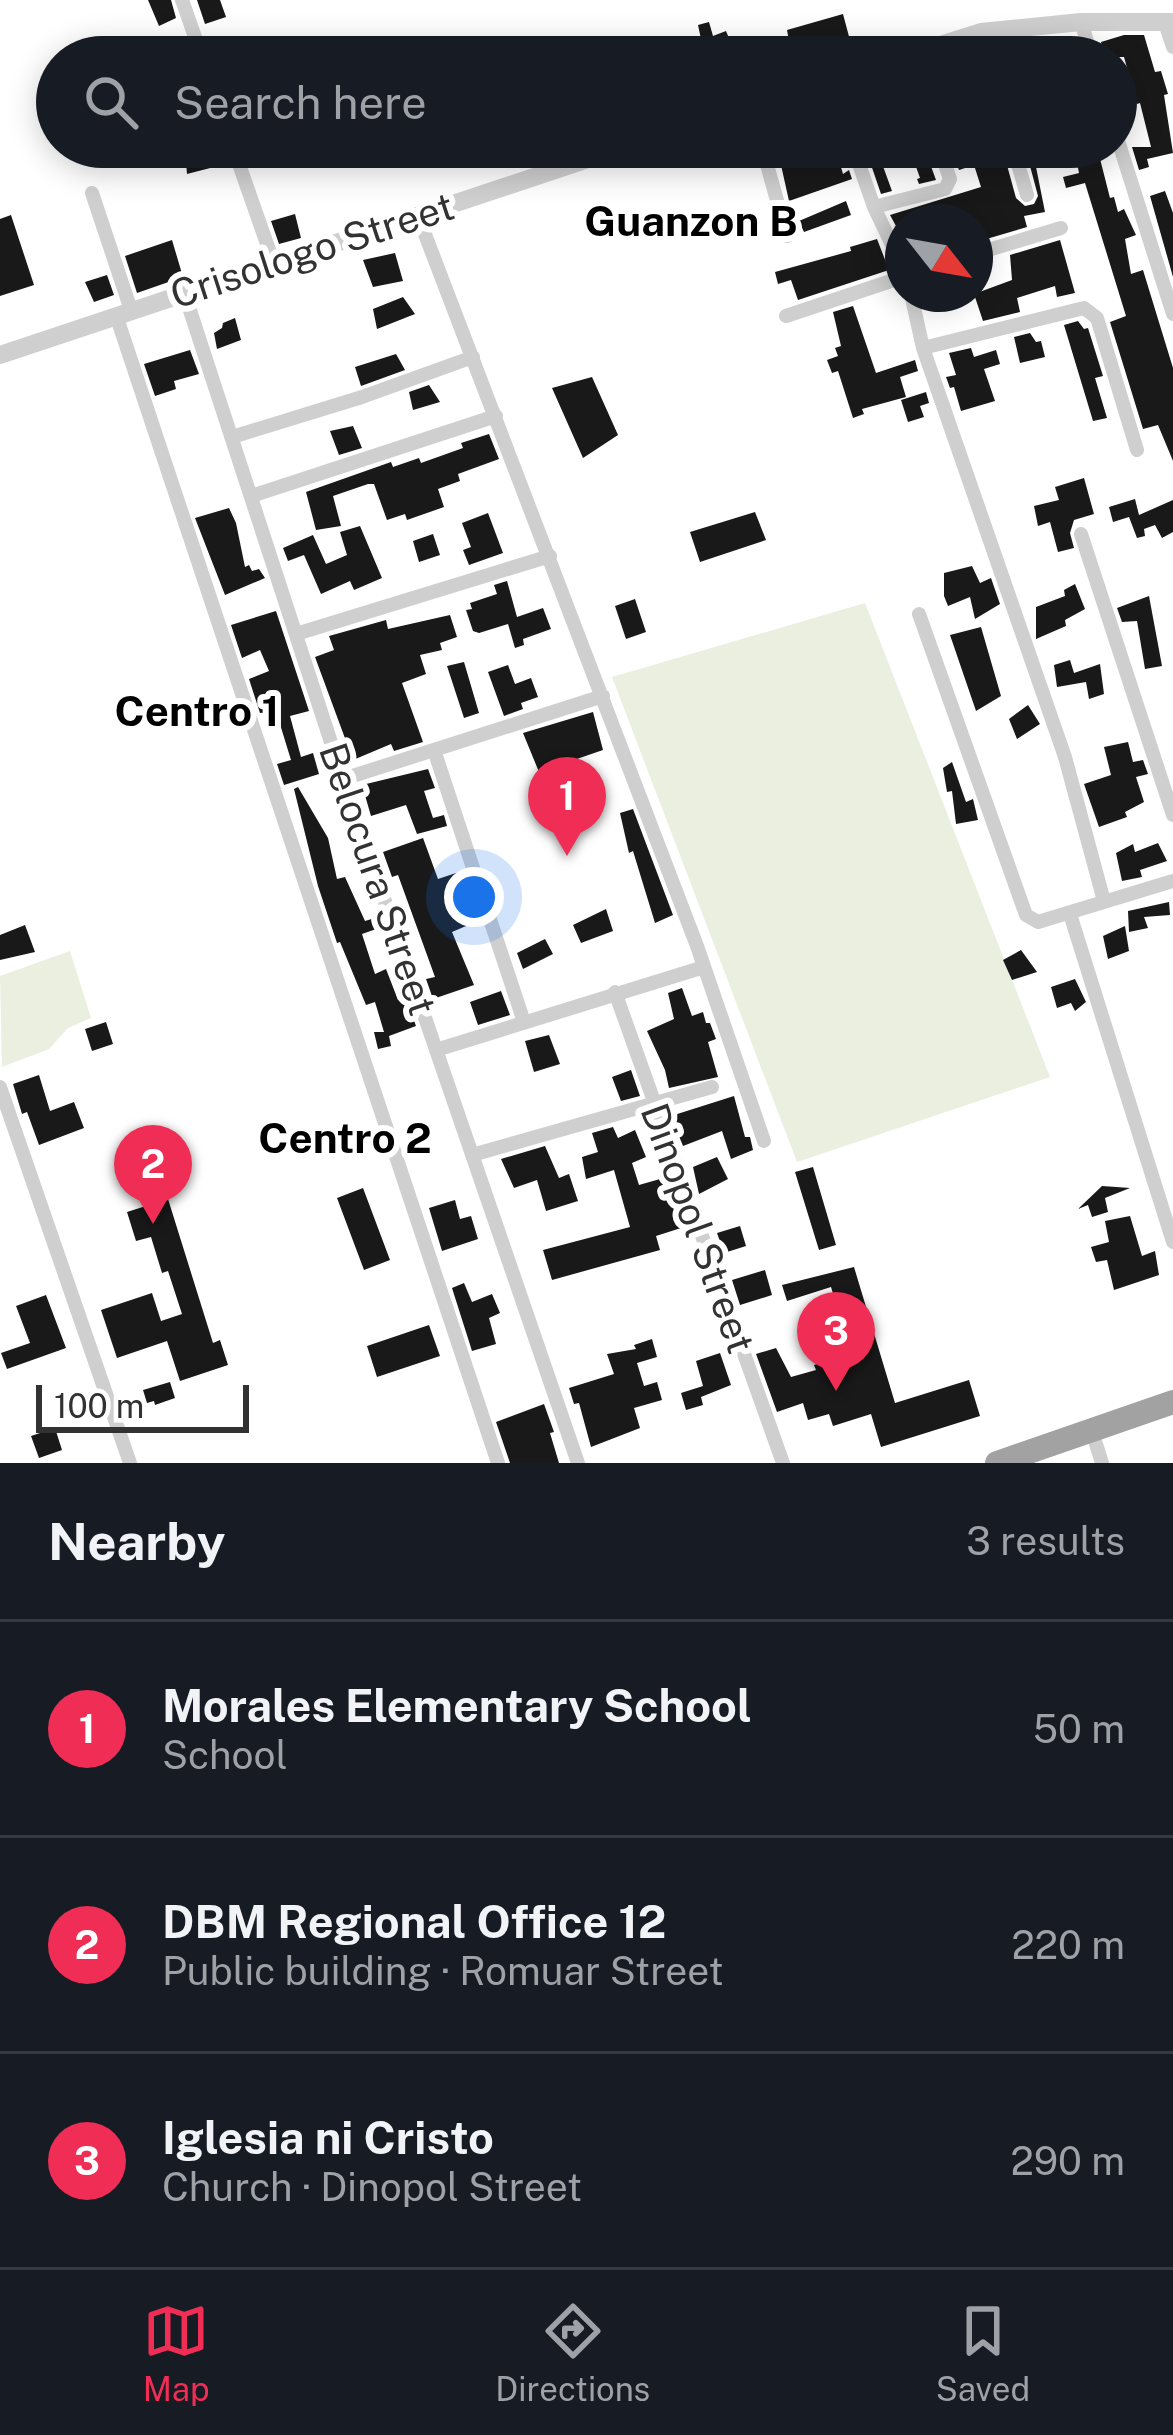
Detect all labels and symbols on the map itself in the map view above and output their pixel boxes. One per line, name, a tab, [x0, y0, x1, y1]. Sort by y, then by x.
street label: Crisologo Street	[165, 183, 459, 317]
district label: Guanzon B	[584, 196, 798, 245]
north arrow	[885, 204, 993, 312]
district label: Centro 1	[115, 686, 279, 735]
street label: Belocura Street	[310, 737, 446, 1021]
pin: 1	[528, 757, 606, 856]
your location	[444, 867, 504, 927]
street label: Dinopol Street	[632, 1097, 764, 1359]
district label: Centro 2	[258, 1113, 432, 1162]
pin: 2	[114, 1125, 192, 1224]
pin: 3	[797, 1292, 875, 1391]
scale bar	[36, 1379, 249, 1432]

